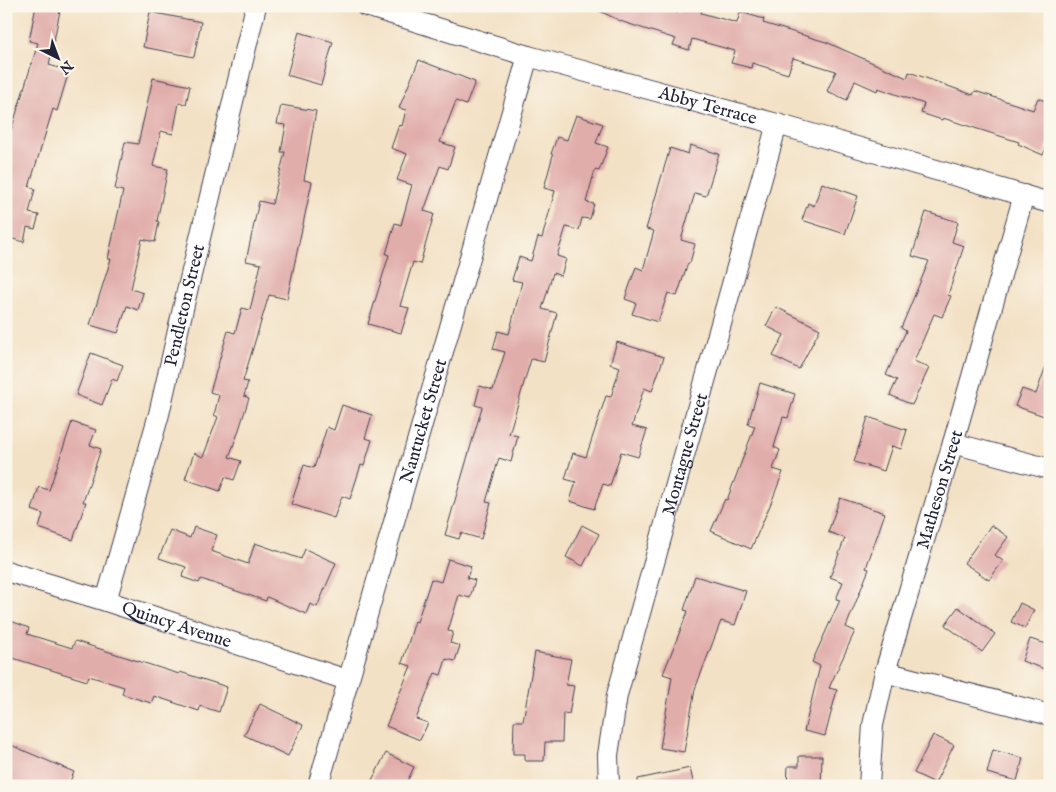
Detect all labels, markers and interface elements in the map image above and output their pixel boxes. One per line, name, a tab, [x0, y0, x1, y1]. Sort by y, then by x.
north arrow	[32, 32, 82, 82]
text: N	[56, 56, 77, 78]
street label: Abby Terrace	[655, 82, 759, 131]
street label: Pendleton Street	[160, 242, 211, 369]
street label: Nantucket Street	[396, 356, 453, 486]
street label: Montague Street	[658, 391, 714, 518]
street label: Matheson Street	[912, 428, 969, 552]
street label: Quincy Avenue	[119, 597, 234, 654]

